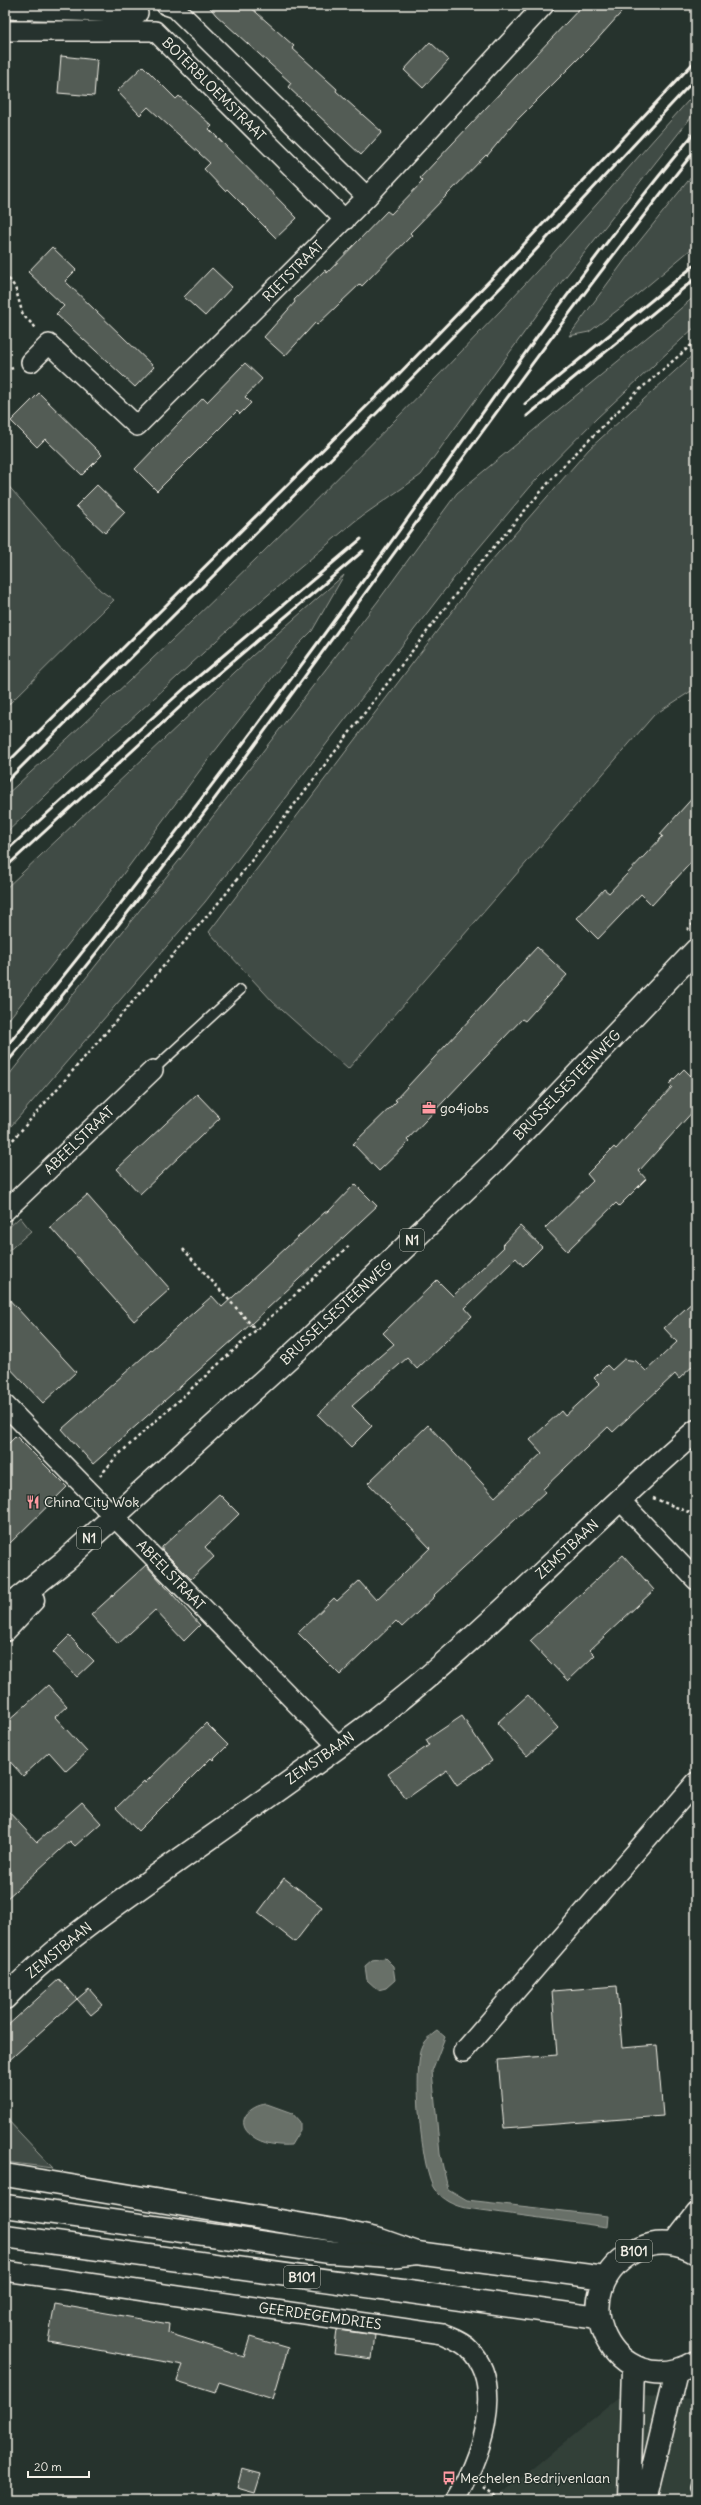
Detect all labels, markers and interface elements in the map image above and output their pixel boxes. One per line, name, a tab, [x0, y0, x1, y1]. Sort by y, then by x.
street label: BOTERBLOEMSTRAAT	[158, 33, 270, 145]
street label: RIETSTRAAT	[259, 237, 327, 305]
street label: BRUSSELSESTEENWEG	[509, 1026, 625, 1144]
place label: go4jobs	[440, 1099, 489, 1117]
office icon: go4jobs	[421, 1100, 437, 1116]
street label: ABEELSTRAAT	[40, 1102, 118, 1178]
road number: N1	[400, 1229, 424, 1251]
street label: BRUSSELSESTEENWEG	[276, 1255, 396, 1369]
place label: China City Wok	[44, 1493, 139, 1511]
restaurant icon: China City Wok	[25, 1494, 41, 1510]
street label: ZEMSTBAAN	[532, 1515, 602, 1583]
road number: N1	[77, 1527, 101, 1549]
street label: ABEELSTRAAT	[133, 1536, 209, 1614]
street label: ZEMSTBAAN	[282, 1728, 358, 1788]
street label: ZEMSTBAAN	[22, 1918, 96, 1982]
road number: B101	[616, 2240, 652, 2262]
road number: B101	[284, 2266, 320, 2288]
street label: GEERDEGEMDRIES	[257, 2298, 383, 2334]
scale bar	[28, 2453, 89, 2479]
text: 20 m	[34, 2459, 62, 2474]
place label: Mechelen Bedrijvenlaan	[460, 2469, 610, 2487]
bus stop icon: Mechelen Bedrijvenlaan	[441, 2470, 457, 2486]

